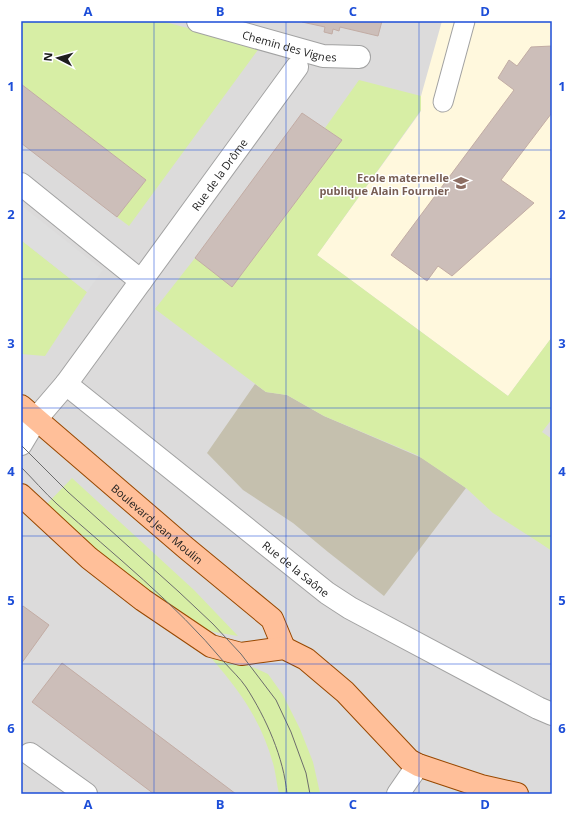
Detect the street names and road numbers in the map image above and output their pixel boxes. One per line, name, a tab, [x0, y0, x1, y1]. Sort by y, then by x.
street label: Chemin des Vignes	[241, 26, 337, 64]
street label: Rue de la Drôme	[188, 135, 250, 213]
street label: Boulevard Jean Moulin	[109, 480, 206, 567]
street label: Rue de la Saône	[260, 537, 333, 600]

